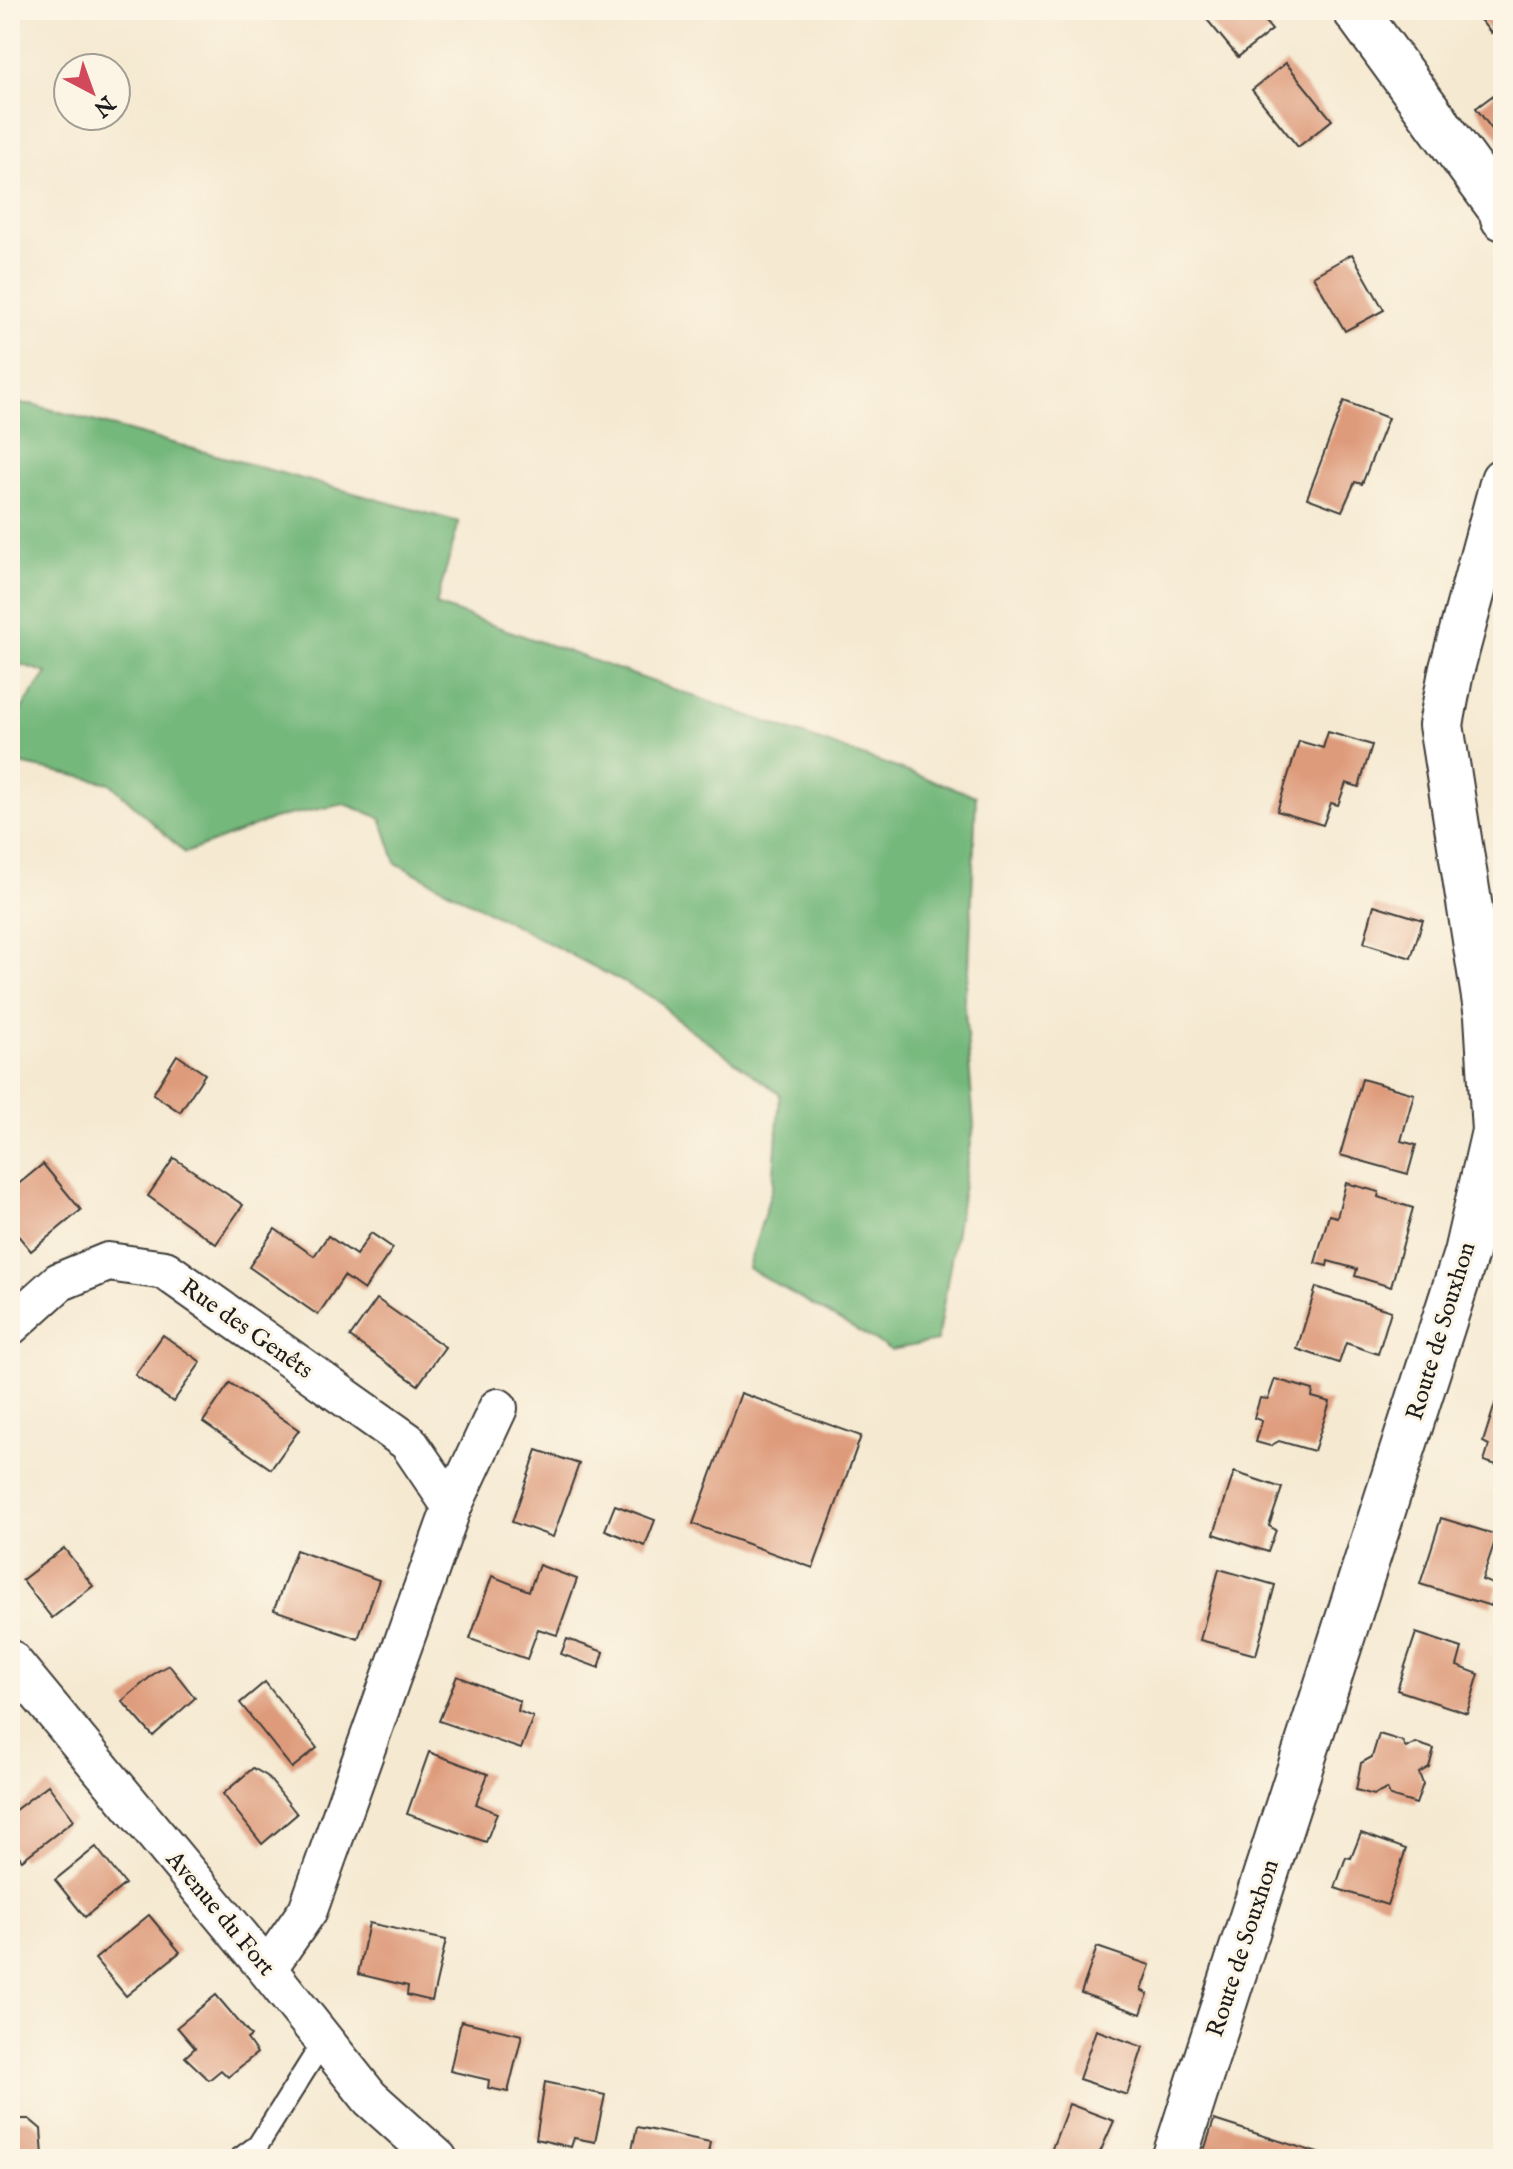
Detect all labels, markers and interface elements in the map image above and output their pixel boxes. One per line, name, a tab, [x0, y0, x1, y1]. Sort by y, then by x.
north arrow	[52, 52, 132, 132]
text: N	[87, 88, 121, 122]
street label: Route de Souxhon	[1400, 1238, 1483, 1424]
street label: Rue des Genêts	[174, 1272, 318, 1386]
street label: Avenue du Fort	[158, 1844, 281, 1983]
street label: Route de Souxhon	[1200, 1856, 1287, 2041]

